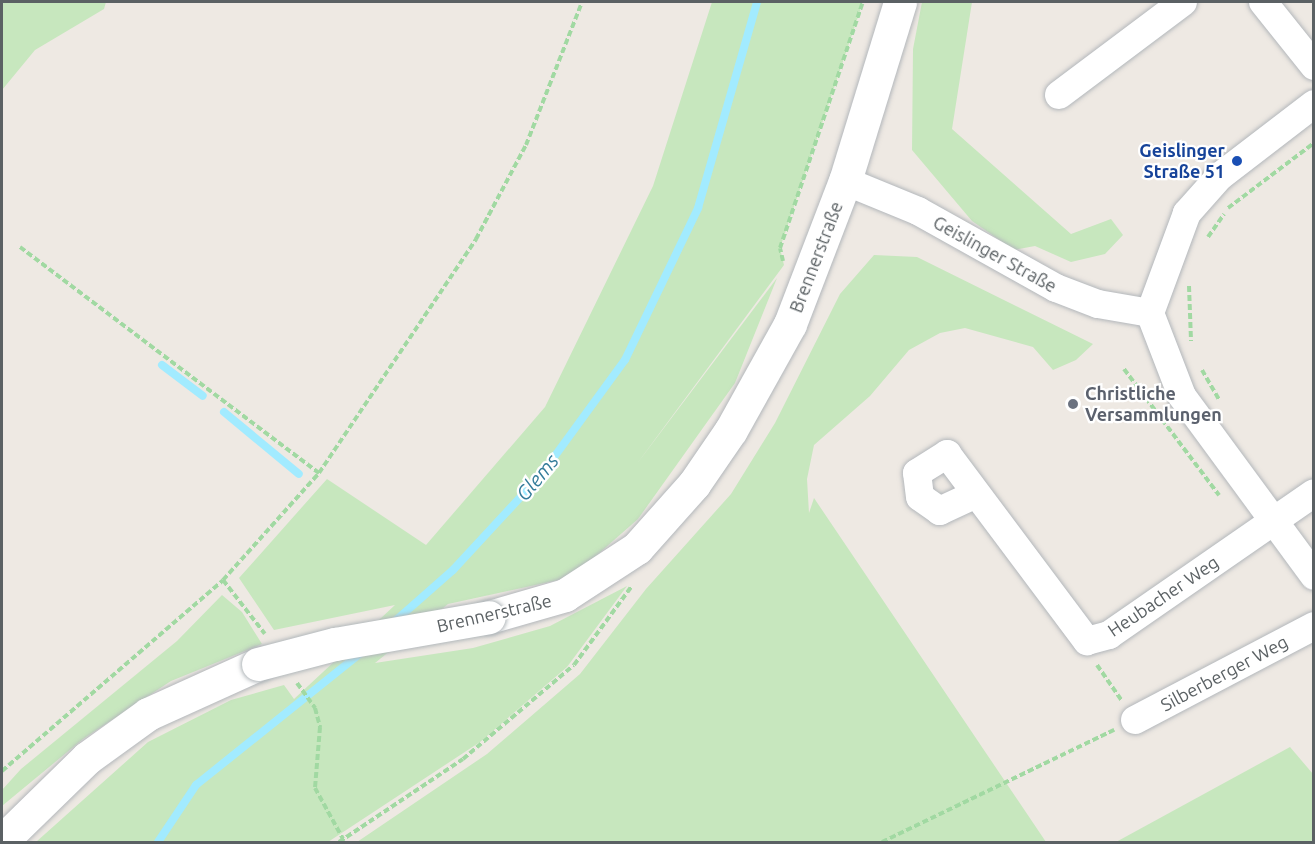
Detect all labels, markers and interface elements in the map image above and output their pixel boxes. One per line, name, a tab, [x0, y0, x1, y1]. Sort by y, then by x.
place label: Geislinger Straße 51	[1139, 140, 1225, 182]
marker: Geislinger Straße 51	[1230, 154, 1244, 168]
street label: Brennerstraße	[785, 198, 847, 316]
street label: Geislinger Straße	[929, 211, 1061, 297]
place label: Christliche Versammlungen	[1085, 383, 1222, 426]
marker: Christliche Versammlungen	[1066, 397, 1080, 411]
water label: Glems	[511, 449, 563, 505]
street label: Heubacher Weg	[1104, 551, 1222, 641]
street label: Brennerstraße	[434, 589, 554, 637]
street label: Silberberger Weg	[1157, 630, 1291, 716]

